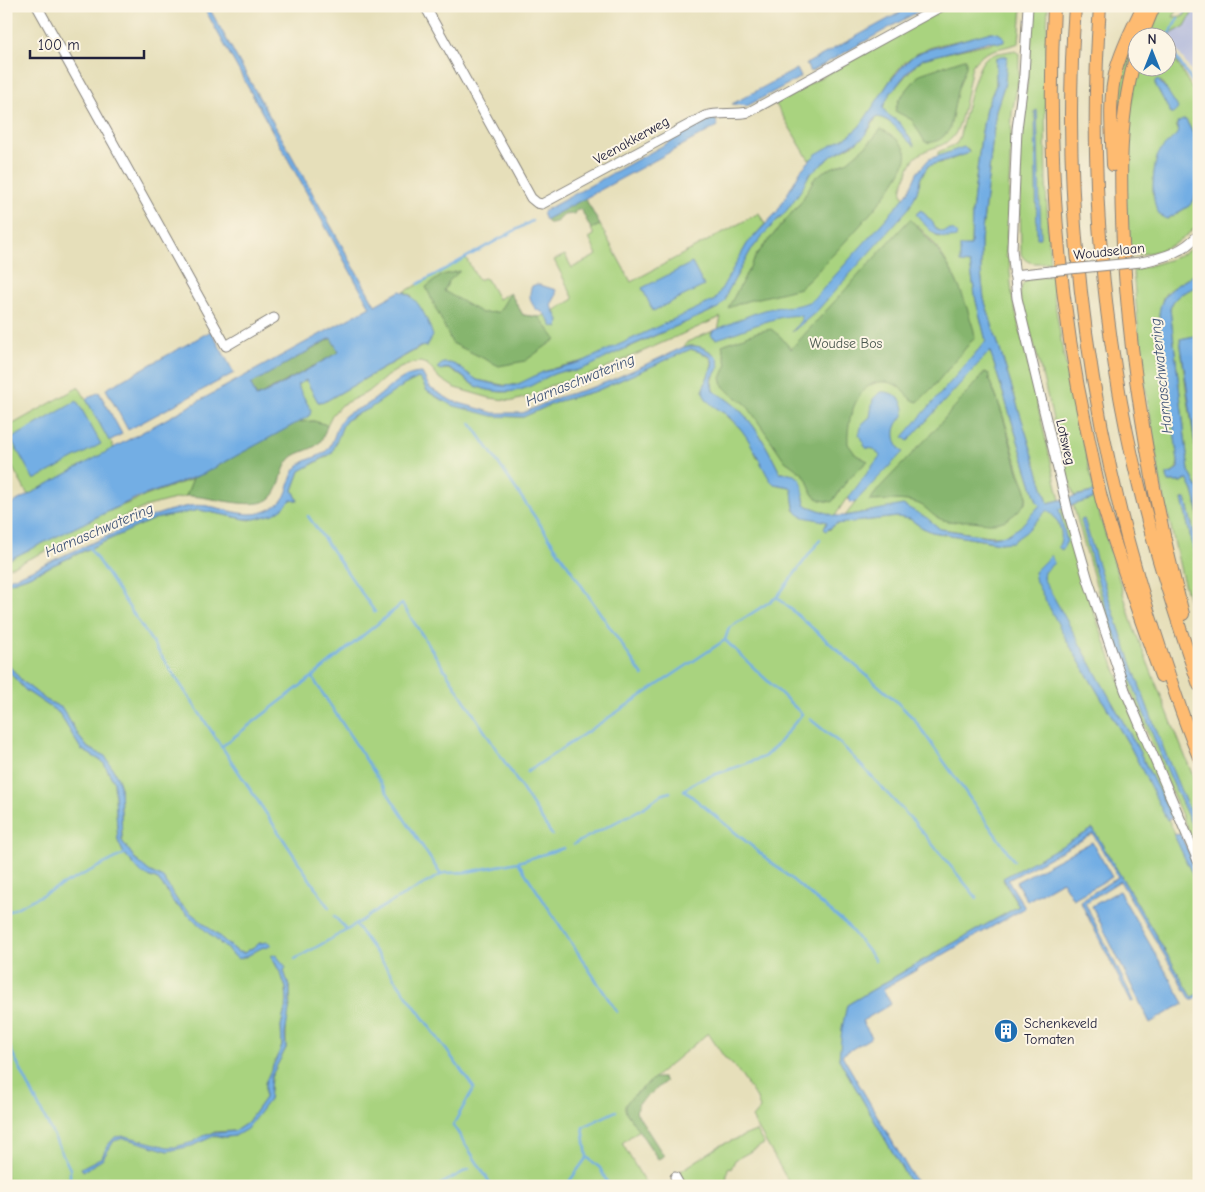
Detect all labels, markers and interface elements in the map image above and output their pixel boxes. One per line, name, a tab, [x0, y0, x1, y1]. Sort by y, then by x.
scale bar	[30, 28, 144, 60]
north arrow	[1128, 28, 1178, 78]
text: N	[1147, 31, 1157, 48]
text: 100 m	[38, 36, 80, 54]
street label: Veenakkerweg	[590, 113, 672, 168]
street label: Woudselaan	[1073, 239, 1146, 264]
water label: Harnaschwatering	[1146, 317, 1176, 435]
park label: Woudse Bos	[810, 335, 883, 352]
water label: Harnaschwatering	[523, 350, 637, 410]
street label: Lotsweg	[1052, 418, 1079, 467]
water label: Harnaschwatering	[42, 499, 156, 561]
place label: Schenkeveld Tomaten	[1024, 1015, 1097, 1048]
building icon: Schenkeveld Tomaten	[993, 1018, 1019, 1044]

